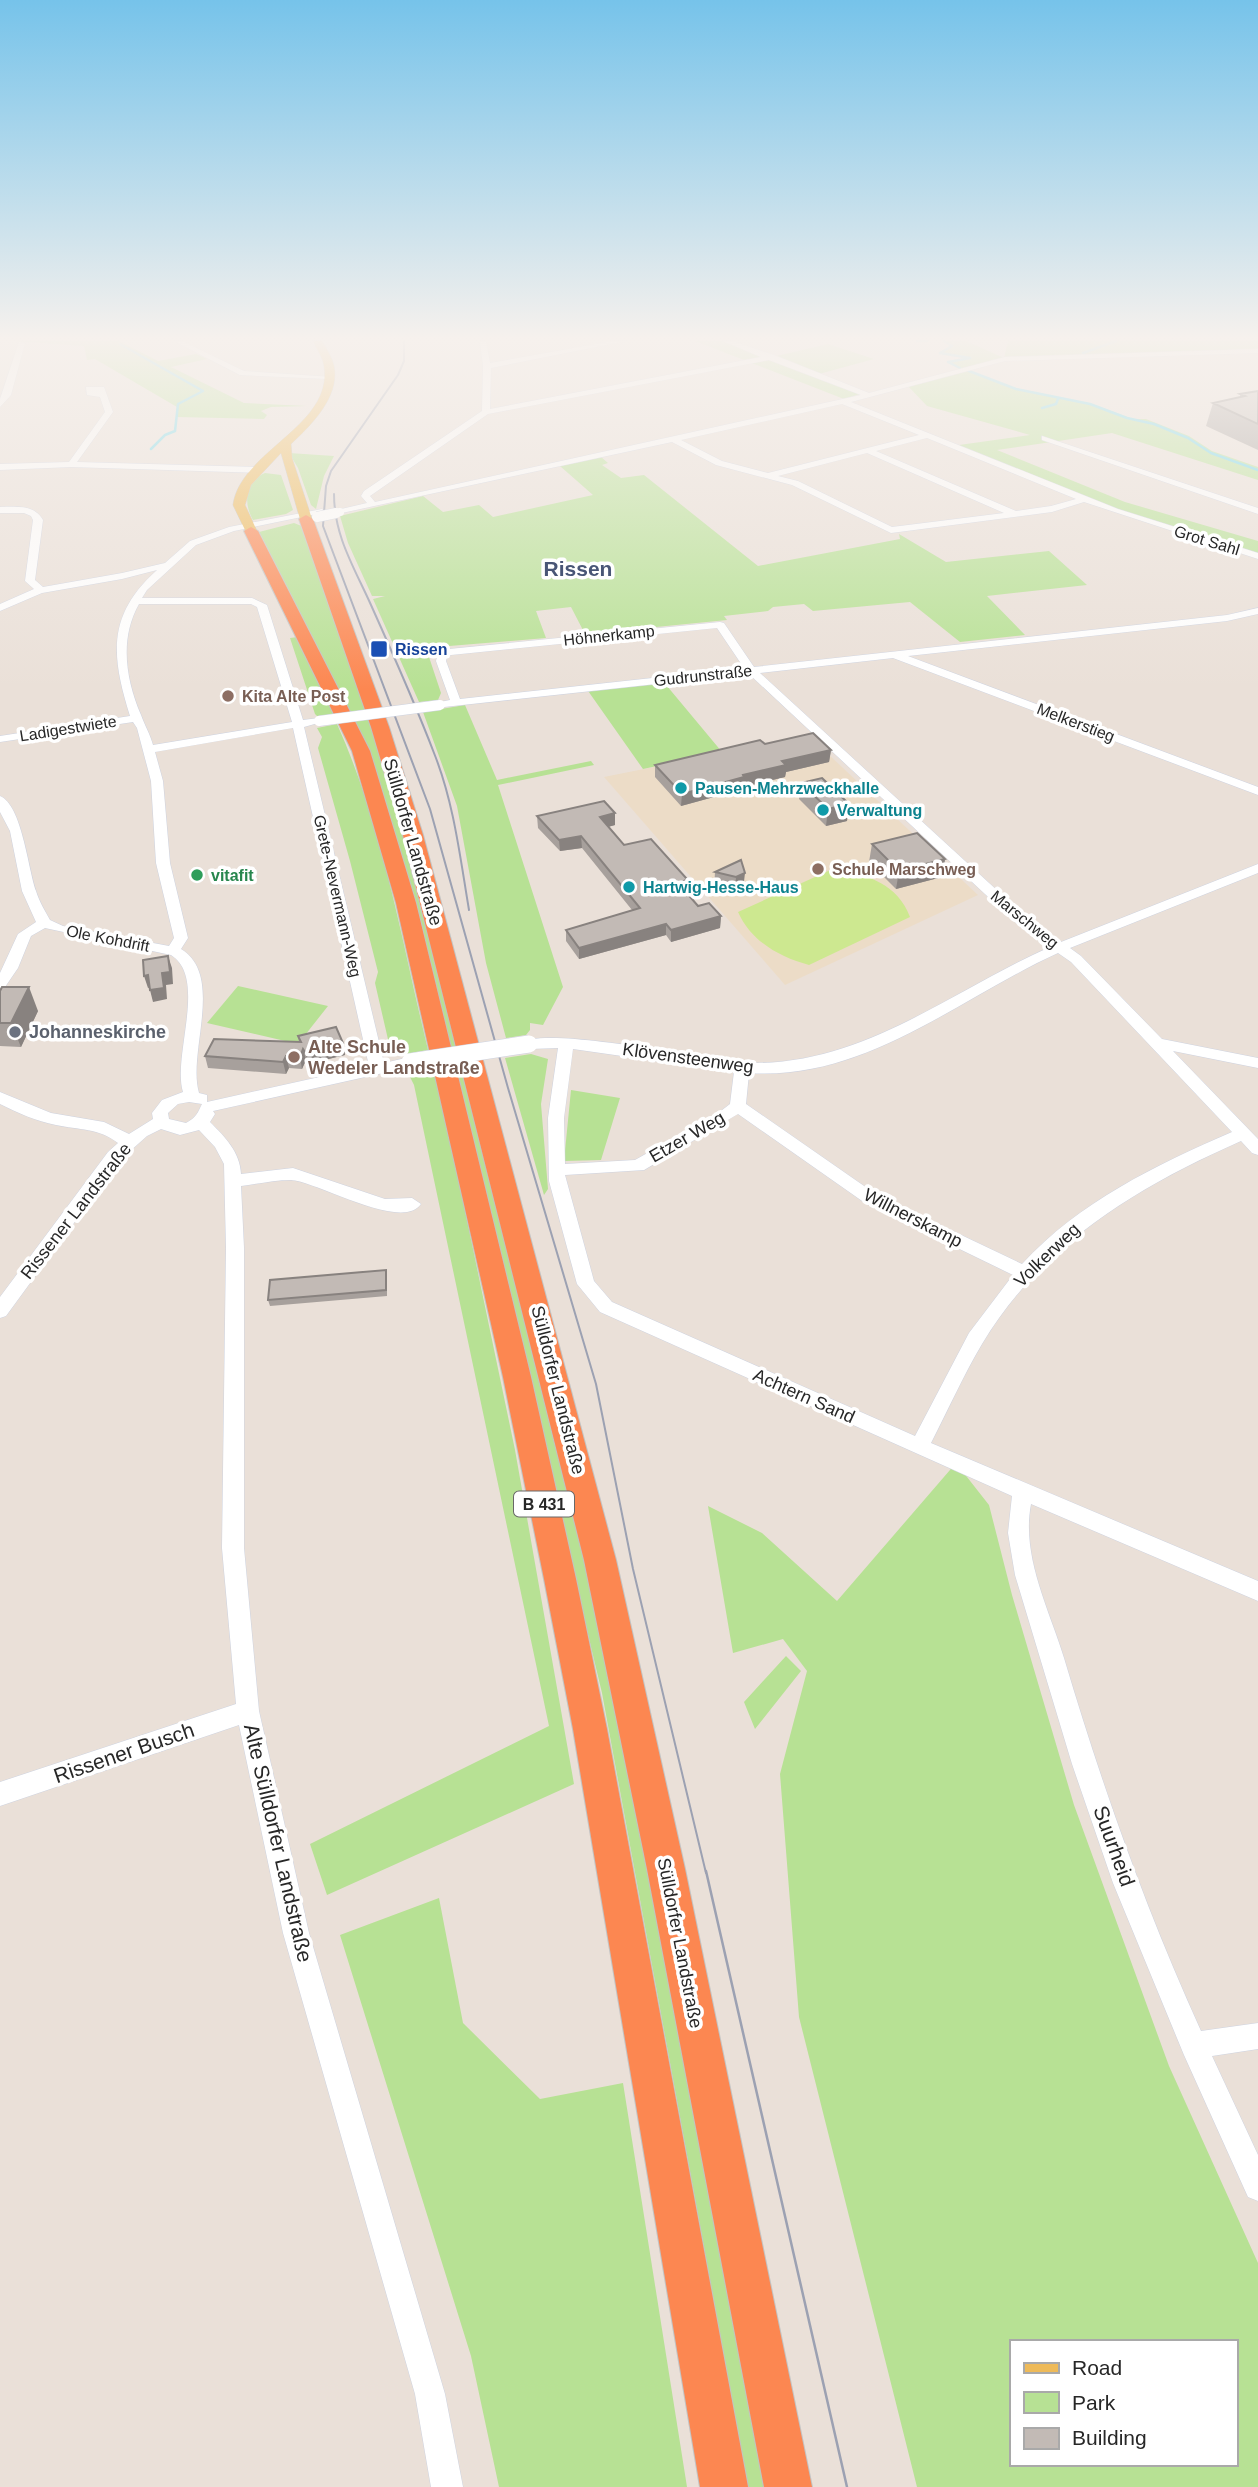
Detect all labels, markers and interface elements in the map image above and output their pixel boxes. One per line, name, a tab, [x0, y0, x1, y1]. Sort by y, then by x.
street label: Grot Sahl	[1172, 522, 1242, 558]
district label: Rissen	[544, 557, 612, 580]
street label: Höhnerkamp	[563, 622, 656, 649]
marker: Rissen	[369, 639, 389, 659]
place label: Rissen	[395, 641, 447, 658]
street label: Gudrunstraße	[653, 662, 753, 689]
marker: Kita Alte Post	[220, 688, 236, 704]
place label: Kita Alte Post	[242, 688, 346, 705]
street label: Melkerstieg	[1035, 700, 1117, 745]
street label: Ladigestwiete	[18, 712, 118, 745]
street label: Sülldorfer Landstraße	[380, 756, 446, 928]
marker: Pausen-Mehrzweckhalle	[673, 780, 689, 796]
place label: Pausen-Mehrzweckhalle	[695, 780, 879, 797]
marker: Verwaltung	[815, 802, 831, 818]
place label: Verwaltung	[837, 802, 922, 819]
street label: Grete-Nevermann-Weg	[311, 813, 364, 979]
marker: Schule Marschweg	[810, 861, 826, 877]
place label: Schule Marschweg	[832, 861, 976, 878]
marker: vitafit	[189, 867, 205, 883]
place label: vitafit	[211, 867, 254, 884]
marker: Hartwig-Hesse-Haus	[621, 879, 637, 895]
place label: Hartwig-Hesse-Haus	[643, 879, 799, 896]
street label: Marschweg	[988, 887, 1062, 952]
street label: Ole Kohdrift	[65, 922, 152, 955]
place label: Johanneskirche	[29, 1022, 166, 1042]
marker: Johanneskirche	[7, 1024, 23, 1040]
place label: Alte Schule Wedeler Landstraße	[308, 1037, 480, 1078]
street label: Klövensteenweg	[621, 1039, 755, 1077]
marker: Alte Schule Wedeler Landstraße	[286, 1049, 302, 1065]
street label: Etzer Weg	[646, 1107, 728, 1167]
street label: Rissener Landstraße	[17, 1139, 135, 1283]
street label: Willnerskamp	[860, 1185, 966, 1251]
street label: Volkerweg	[1010, 1219, 1084, 1291]
street label: Sülldorfer Landstraße	[527, 1304, 589, 1476]
street label: Achtern Sand	[750, 1365, 858, 1427]
road number: B 431	[514, 1492, 574, 1516]
street label: Rissener Busch	[51, 1718, 197, 1787]
street label: Alte Sülldorfer Landstraße	[240, 1721, 317, 1964]
street label: Suurheid	[1089, 1802, 1140, 1889]
street label: Sülldorfer Landstraße	[654, 1856, 706, 2030]
legend	[1010, 2340, 1237, 2466]
text: Road	[1072, 2356, 1122, 2379]
text: Park	[1072, 2391, 1116, 2414]
text: Building	[1072, 2426, 1147, 2449]

